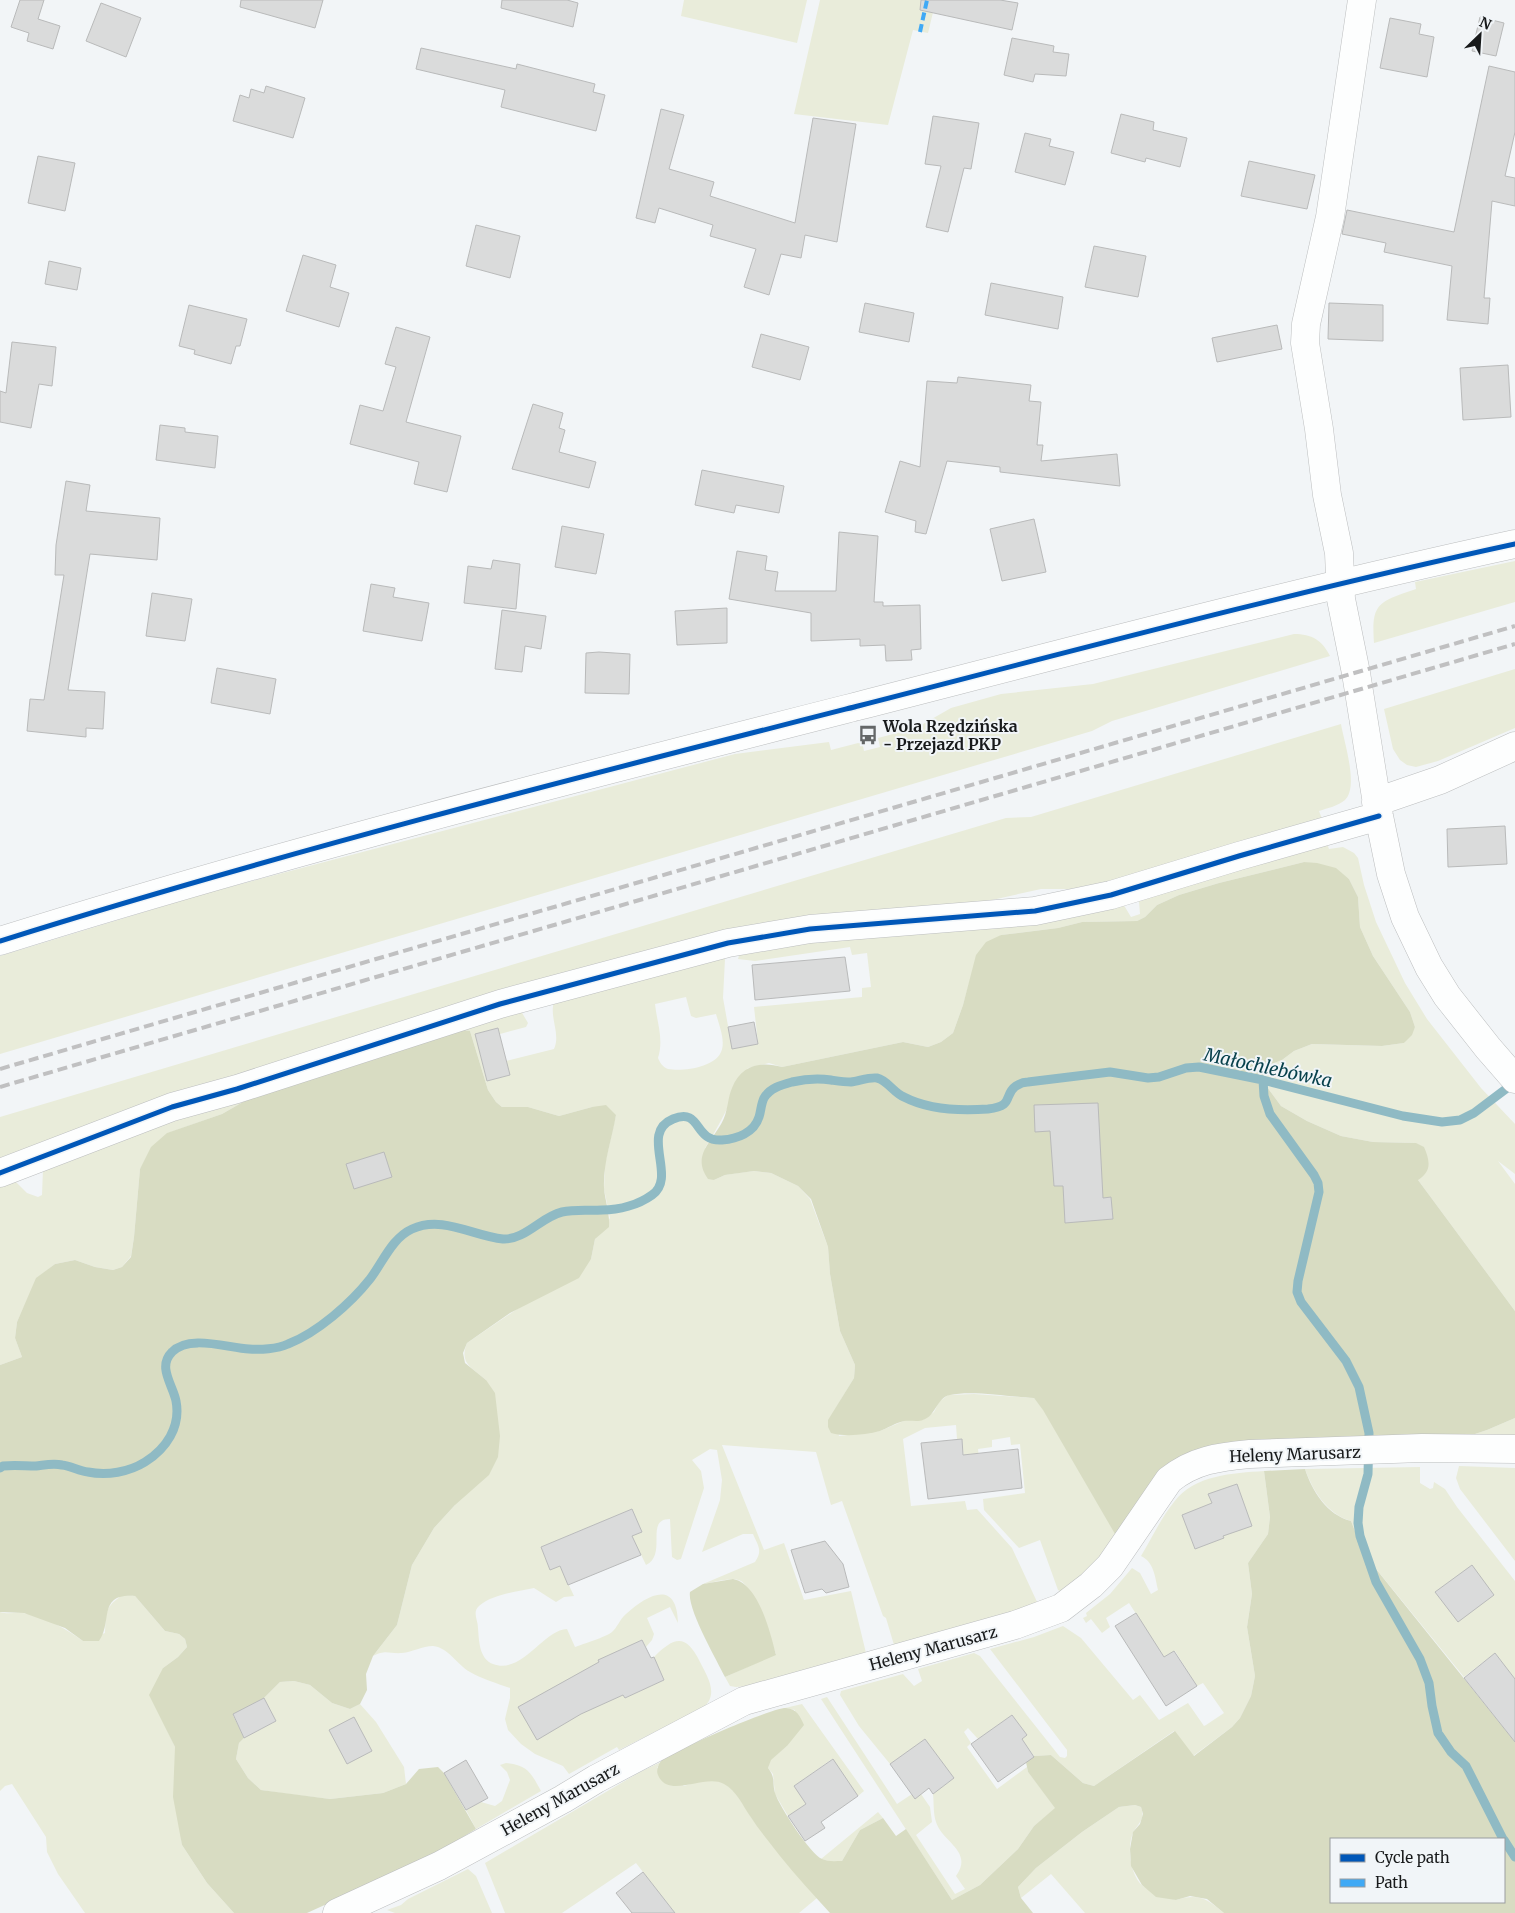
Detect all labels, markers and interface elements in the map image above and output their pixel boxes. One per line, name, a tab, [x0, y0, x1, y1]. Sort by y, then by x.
north arrow	[1455, 10, 1505, 60]
text: N	[1477, 13, 1494, 34]
place label: Wola Rzędzińska - Przejazd PKP	[882, 716, 1018, 754]
bus stop icon: Wola Rzędzińska - Przejazd PKP	[857, 724, 879, 746]
water label: Małochlebówka	[1201, 1042, 1334, 1092]
street label: Heleny Marusarz	[1229, 1442, 1361, 1466]
street label: Heleny Marusarz	[867, 1621, 999, 1675]
street label: Heleny Marusarz	[498, 1758, 623, 1840]
legend	[1330, 1838, 1505, 1903]
text: Cycle path	[1375, 1848, 1450, 1867]
text: Path	[1375, 1873, 1408, 1892]

